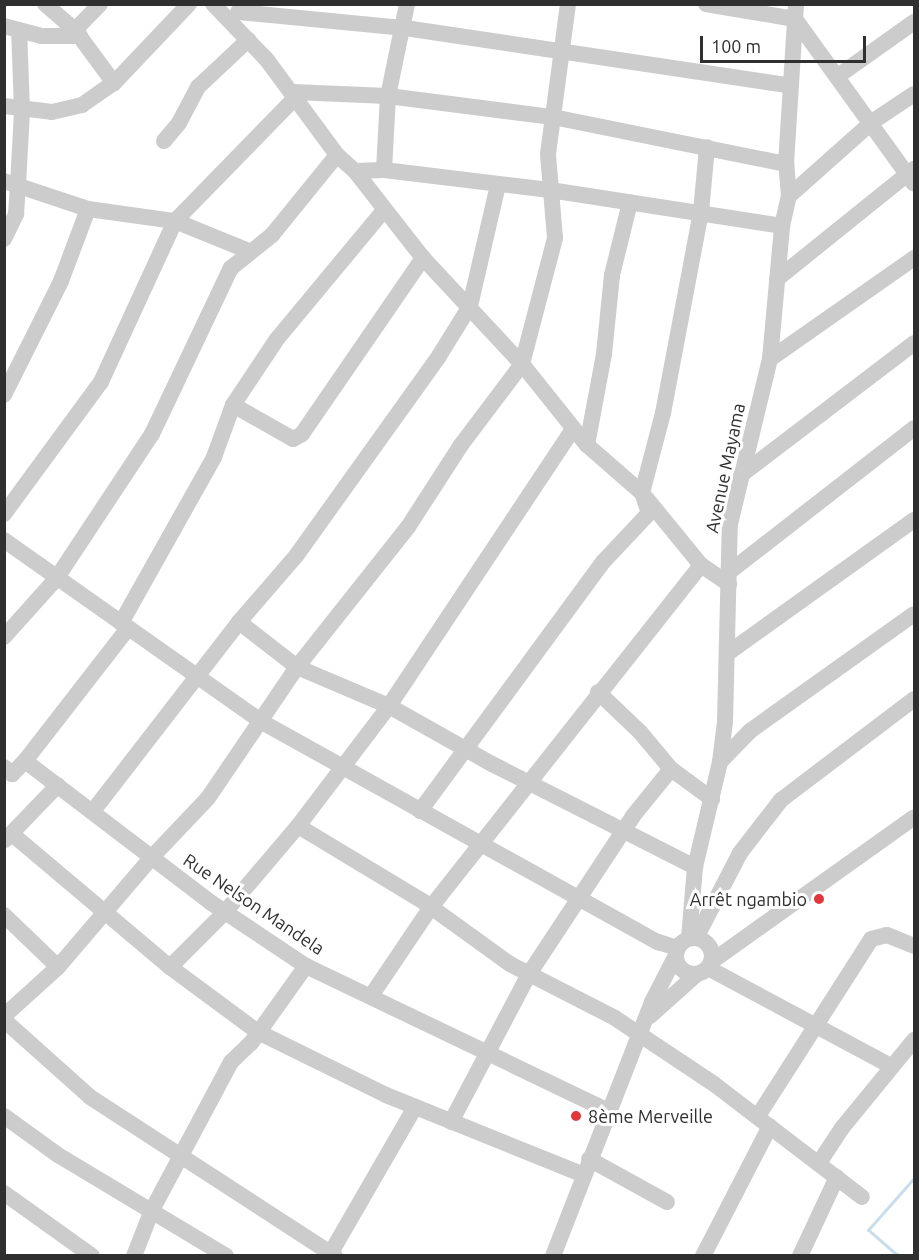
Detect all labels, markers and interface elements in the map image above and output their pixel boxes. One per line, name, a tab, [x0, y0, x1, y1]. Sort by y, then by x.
scale bar	[703, 24, 870, 62]
text: 100 m	[711, 36, 761, 56]
street label: Avenue Mayama	[701, 401, 749, 535]
street label: Rue Nelson Mandela	[179, 849, 329, 959]
place label: Arrêt ngambio	[690, 888, 807, 910]
marker: Arrêt ngambio	[812, 892, 826, 906]
place label: 8ème Merveille	[588, 1105, 713, 1127]
marker: 8ème Merveille	[569, 1109, 583, 1123]

